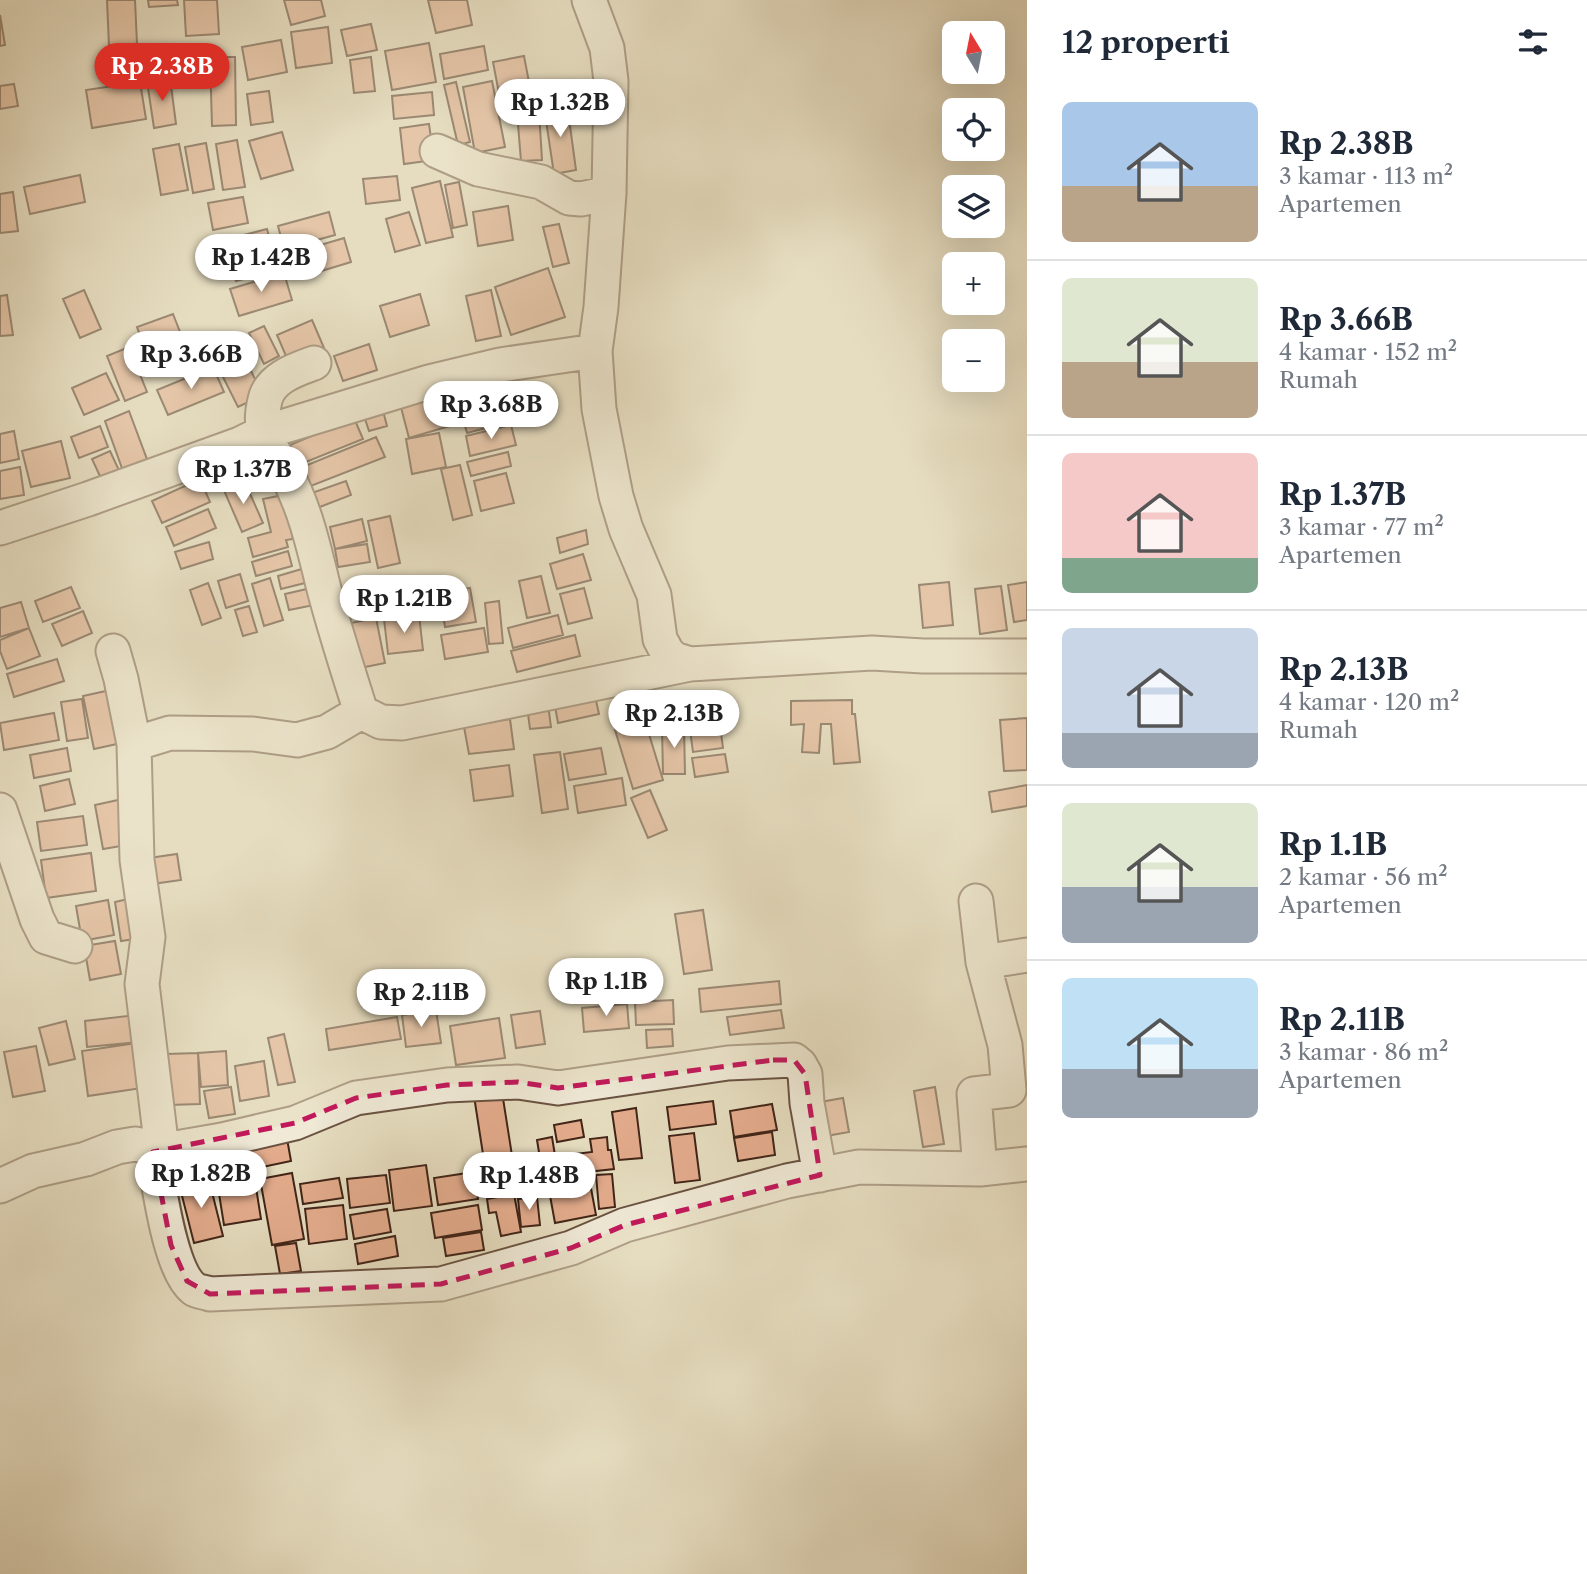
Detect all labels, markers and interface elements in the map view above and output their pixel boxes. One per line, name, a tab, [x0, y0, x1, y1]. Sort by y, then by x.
north arrow	[942, 21, 1004, 84]
map controls	[942, 21, 1005, 392]
icon: filters	[1514, 23, 1552, 61]
text: 12 properti	[1062, 24, 1230, 61]
pin: Rp 2.38B	[90, 43, 234, 103]
text: Rp 2.38B	[110, 52, 214, 80]
pin: Rp 1.32B	[488, 80, 632, 139]
text: Rp 1.32B	[510, 88, 610, 116]
button: locate	[942, 98, 1005, 161]
text: Rp 2.38B	[1279, 125, 1413, 162]
icon: home	[1118, 130, 1202, 214]
text: 3 kamar · 113 m²	[1279, 162, 1453, 190]
button: layers	[942, 175, 1005, 238]
text: Apartemen	[1279, 190, 1402, 218]
pin: Rp 1.42B	[189, 234, 333, 294]
text: Rp 1.42B	[211, 243, 311, 271]
button: +	[942, 252, 1005, 315]
text: Rp 3.66B	[1279, 301, 1413, 338]
icon: home	[1118, 306, 1202, 390]
button: −	[942, 329, 1005, 392]
pin: Rp 3.66B	[119, 332, 263, 391]
text: 4 kamar · 152 m²	[1279, 338, 1457, 366]
text: Rp 3.66B	[140, 340, 242, 368]
text: Rumah	[1279, 366, 1358, 394]
pin: Rp 3.68B	[419, 382, 563, 441]
text: Rp 3.68B	[439, 390, 543, 418]
pin: Rp 1.37B	[171, 447, 315, 506]
text: Rp 1.37B	[194, 455, 292, 483]
text: Rp 1.37B	[1279, 476, 1406, 513]
icon: home	[1118, 481, 1202, 565]
text: 3 kamar · 77 m²	[1279, 513, 1444, 541]
text: Apartemen	[1279, 541, 1402, 569]
pin: Rp 1.21B	[332, 576, 476, 635]
text: Rp 1.21B	[356, 584, 452, 612]
text: Rp 2.13B	[1279, 651, 1409, 688]
icon: home	[1118, 656, 1202, 740]
text: 4 kamar · 120 m²	[1279, 688, 1459, 716]
pin: Rp 2.13B	[602, 690, 746, 750]
text: Rp 2.13B	[624, 699, 724, 727]
text: Rumah	[1279, 716, 1358, 744]
text: Rp 1.1B	[1279, 826, 1387, 863]
icon: home	[1118, 831, 1202, 915]
text: 2 kamar · 56 m²	[1279, 863, 1448, 891]
text: Apartemen	[1279, 891, 1402, 919]
pin: Rp 1.1B	[541, 958, 671, 1018]
text: Rp 1.1B	[564, 967, 648, 995]
pin: Rp 2.11B	[349, 970, 493, 1029]
text: Rp 2.11B	[373, 978, 469, 1006]
text: Rp 2.11B	[1279, 1001, 1405, 1038]
icon: home	[1118, 1006, 1202, 1090]
text: 3 kamar · 86 m²	[1279, 1038, 1448, 1066]
text: Apartemen	[1279, 1066, 1402, 1094]
pin: Rp 1.82B	[129, 1150, 273, 1210]
pin: Rp 1.48B	[457, 1152, 601, 1212]
text: Rp 1.82B	[151, 1159, 251, 1187]
text: Rp 1.48B	[479, 1161, 579, 1189]

